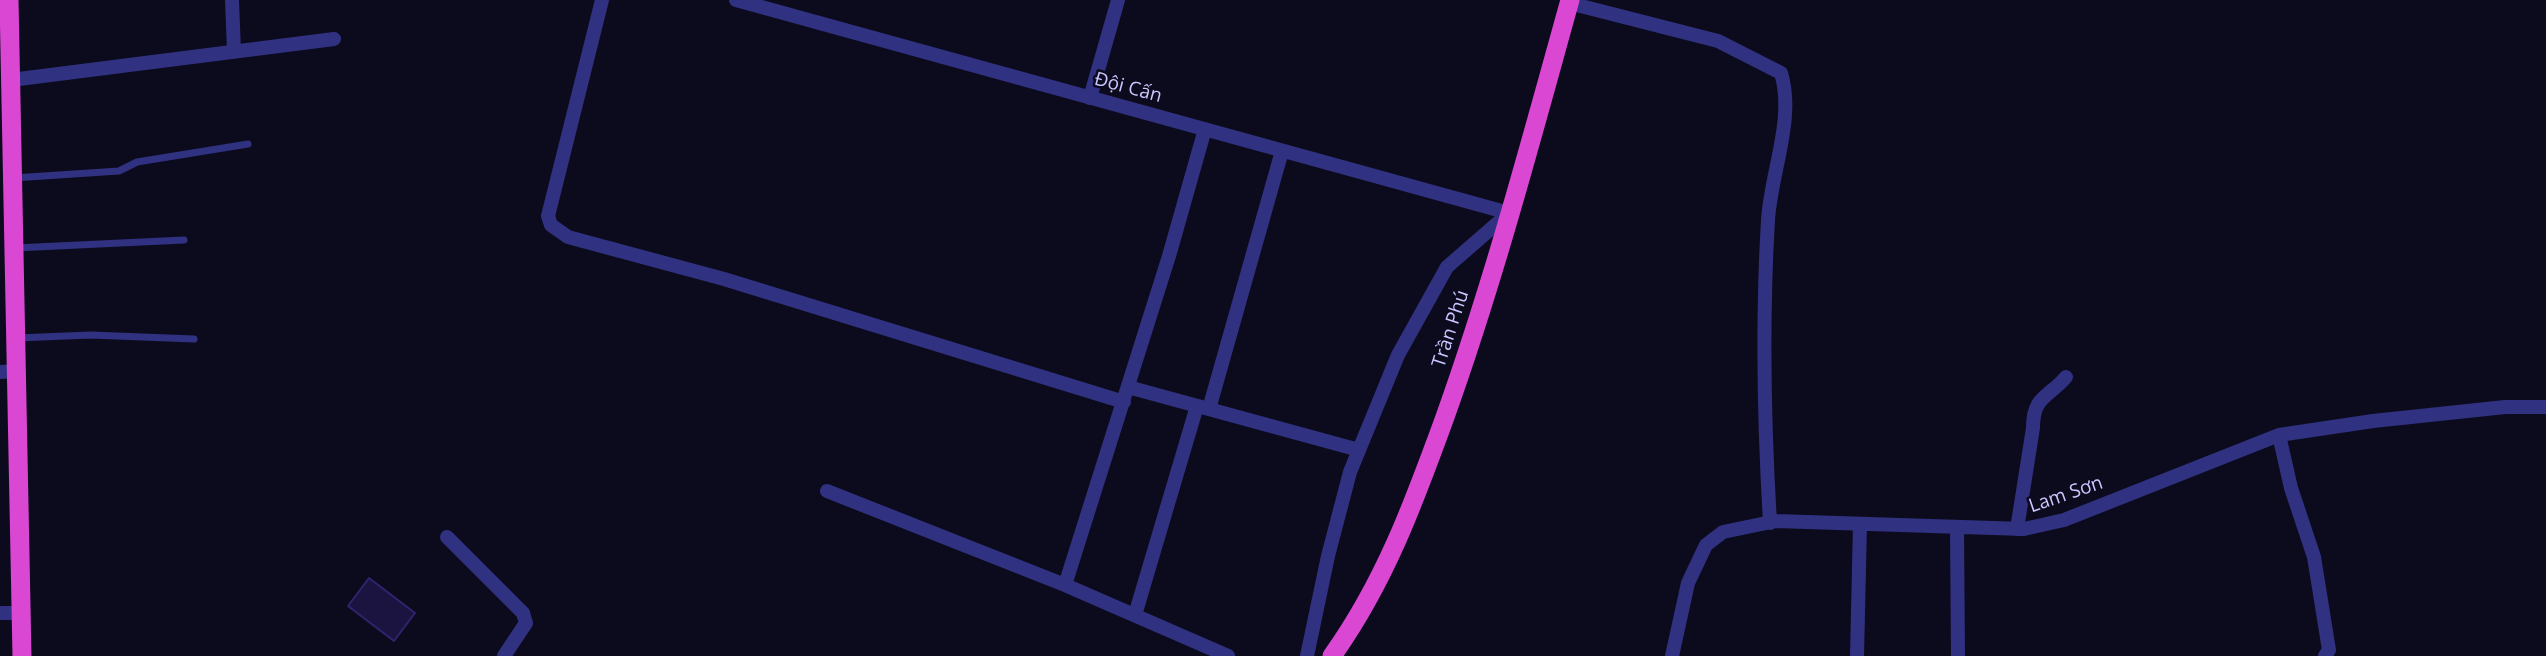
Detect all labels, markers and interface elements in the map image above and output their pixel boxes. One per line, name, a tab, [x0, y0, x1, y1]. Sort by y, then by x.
street label: Đội Cấn	[1092, 68, 1164, 108]
street label: Trần Phú	[1428, 287, 1474, 371]
street label: Lam Sơn	[2026, 472, 2106, 518]

